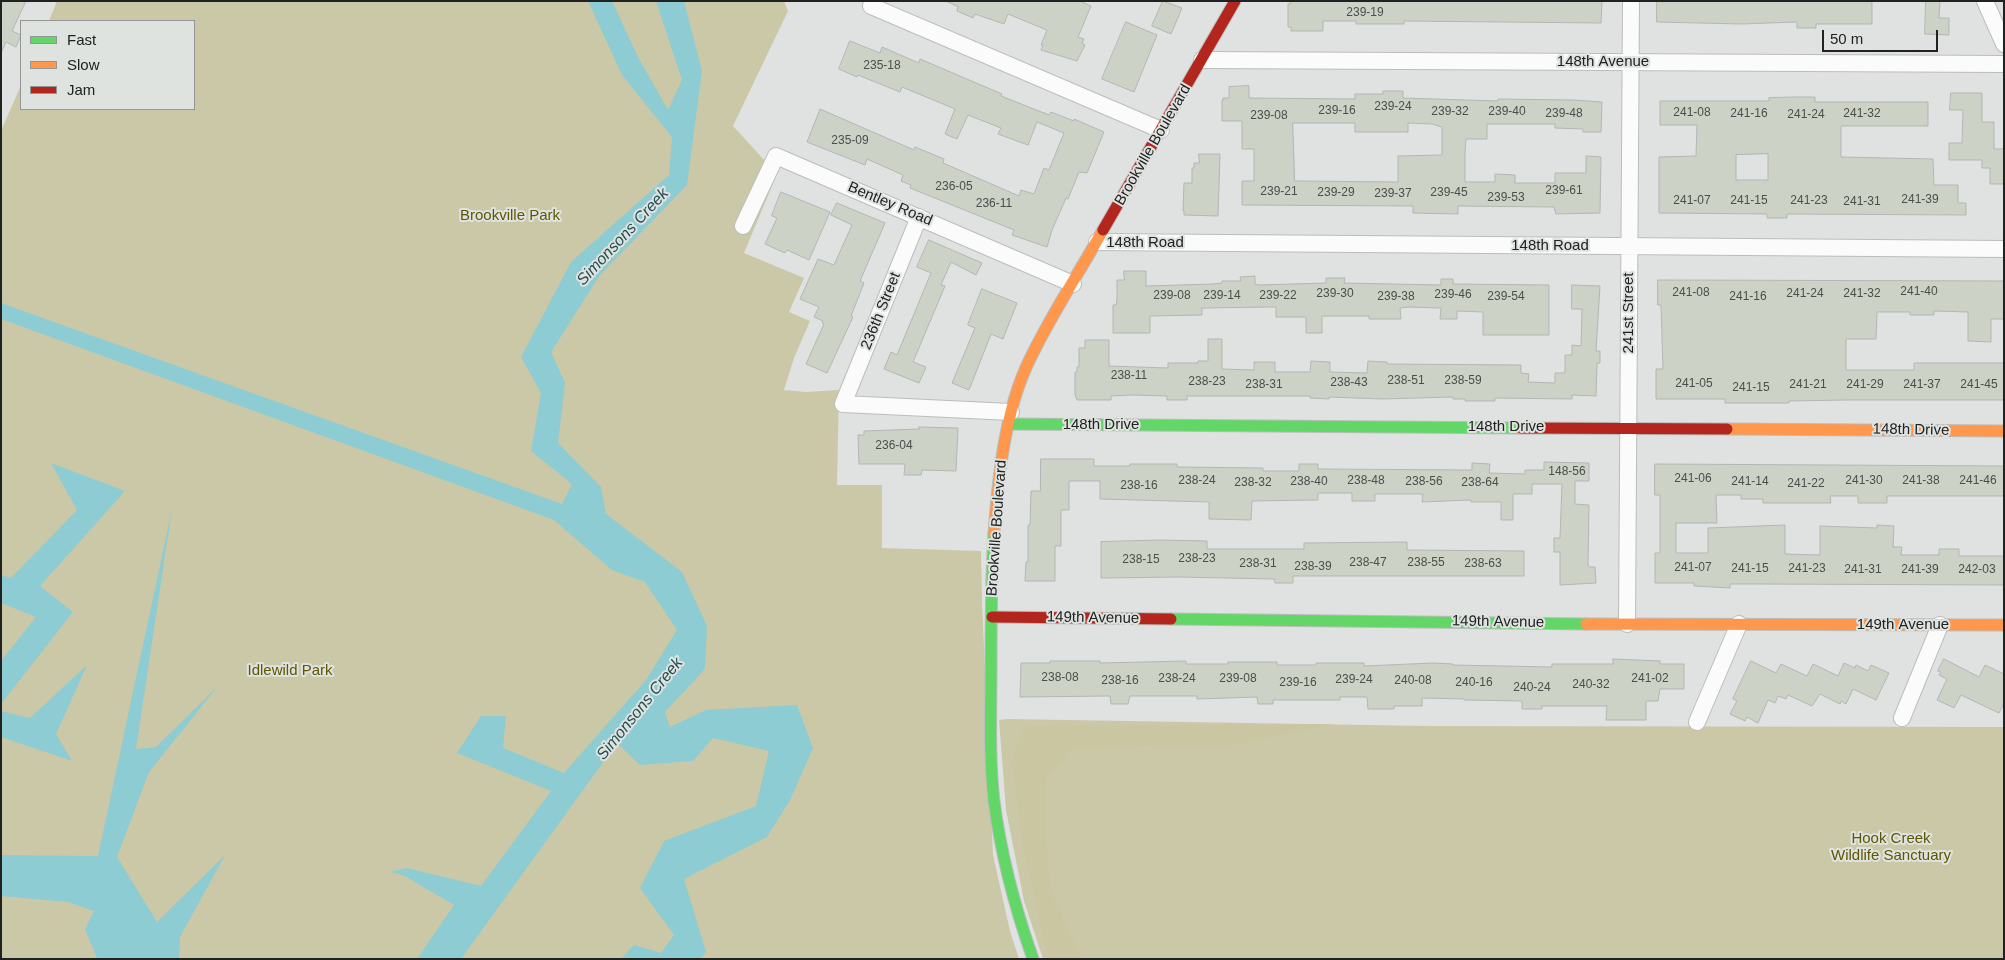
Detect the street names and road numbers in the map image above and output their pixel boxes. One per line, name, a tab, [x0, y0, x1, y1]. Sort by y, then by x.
street label: 148th Avenue	[1557, 53, 1649, 71]
street label: Brookville Boulevard	[1111, 81, 1195, 209]
street label: Bentley Road	[845, 178, 935, 230]
street label: 148th Road	[1106, 234, 1184, 252]
street label: 148th Road	[1511, 237, 1589, 255]
street label: 236th Street	[857, 270, 905, 352]
street label: 241st Street	[1620, 273, 1638, 353]
street label: 148th Drive	[1063, 416, 1139, 434]
street label: 148th Drive	[1468, 418, 1544, 436]
street label: 148th Drive	[1872, 420, 1950, 440]
street label: Brookville Boulevard	[983, 459, 1011, 597]
street label: 149th Avenue	[1047, 608, 1139, 628]
street label: 149th Avenue	[1452, 612, 1544, 632]
street label: 149th Avenue	[1857, 616, 1949, 634]

